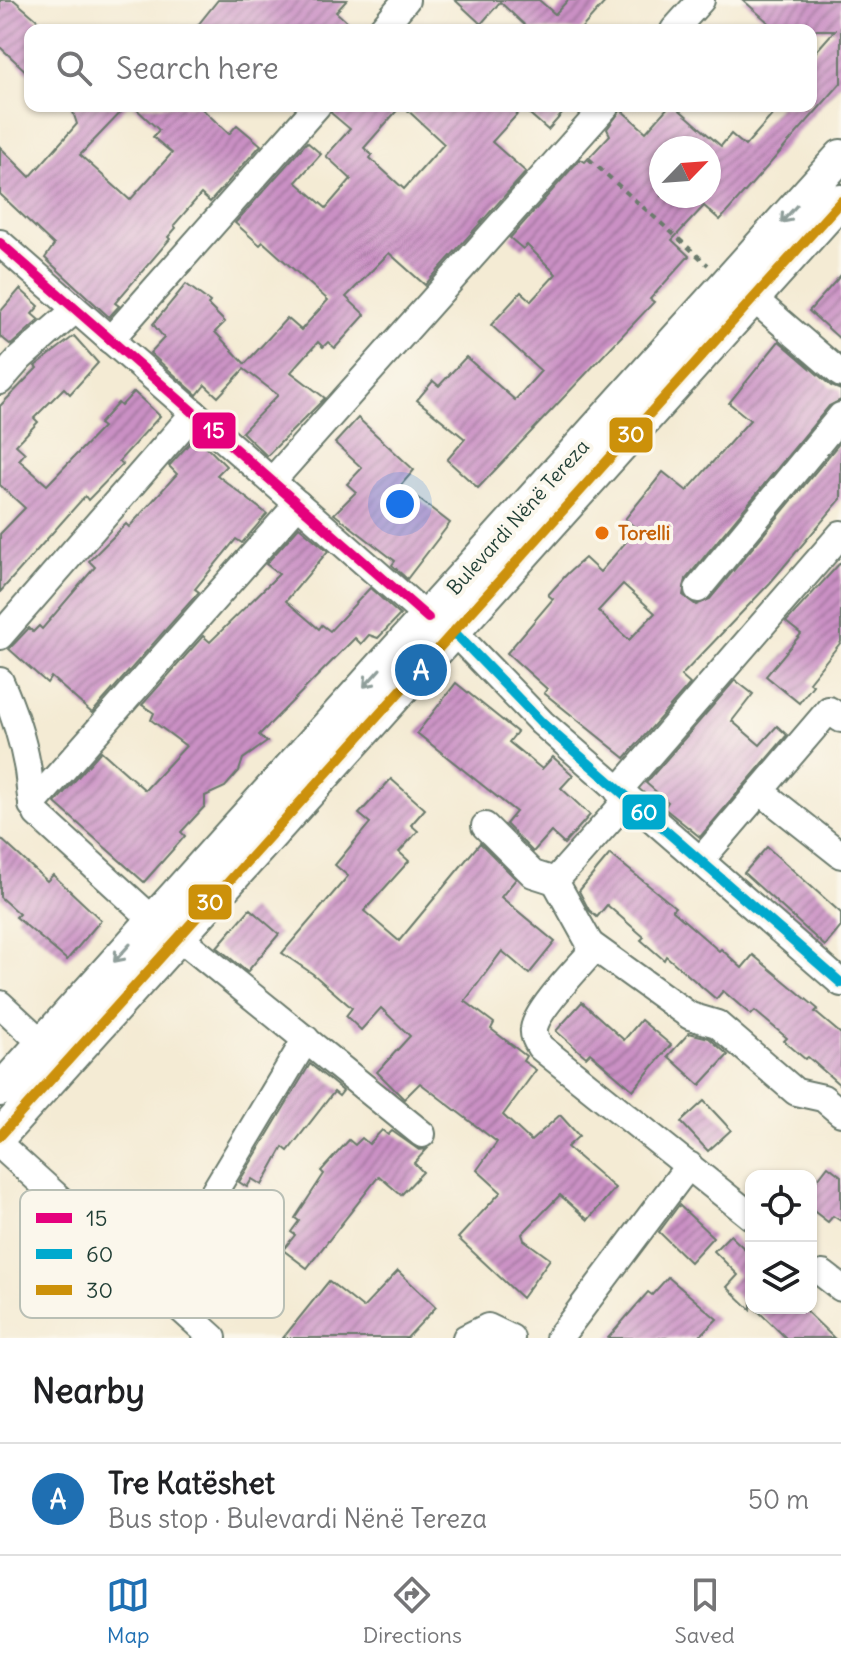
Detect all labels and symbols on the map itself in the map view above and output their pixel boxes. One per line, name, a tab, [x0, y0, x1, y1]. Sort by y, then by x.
north arrow	[649, 136, 721, 208]
one-way arrow	[780, 203, 798, 223]
line badge: 15	[191, 411, 237, 450]
text: 15	[203, 416, 225, 444]
line badge: 30	[608, 416, 654, 454]
text: 30	[618, 420, 644, 448]
street label: Bulevardi Nënë Tereza	[441, 434, 594, 600]
your location	[380, 484, 420, 524]
place label: Torelli	[618, 520, 670, 545]
marker: Torelli	[593, 524, 611, 542]
pin: A	[395, 640, 447, 700]
one-way arrow	[364, 668, 382, 688]
line badge: 60	[621, 793, 667, 831]
text: 60	[630, 798, 658, 826]
line badge: 30	[187, 883, 233, 921]
text: 30	[197, 888, 223, 916]
one-way arrow	[113, 943, 131, 963]
legend	[20, 1190, 284, 1318]
text: 15	[86, 1204, 107, 1232]
text: 60	[86, 1240, 113, 1268]
text: 30	[86, 1276, 113, 1304]

